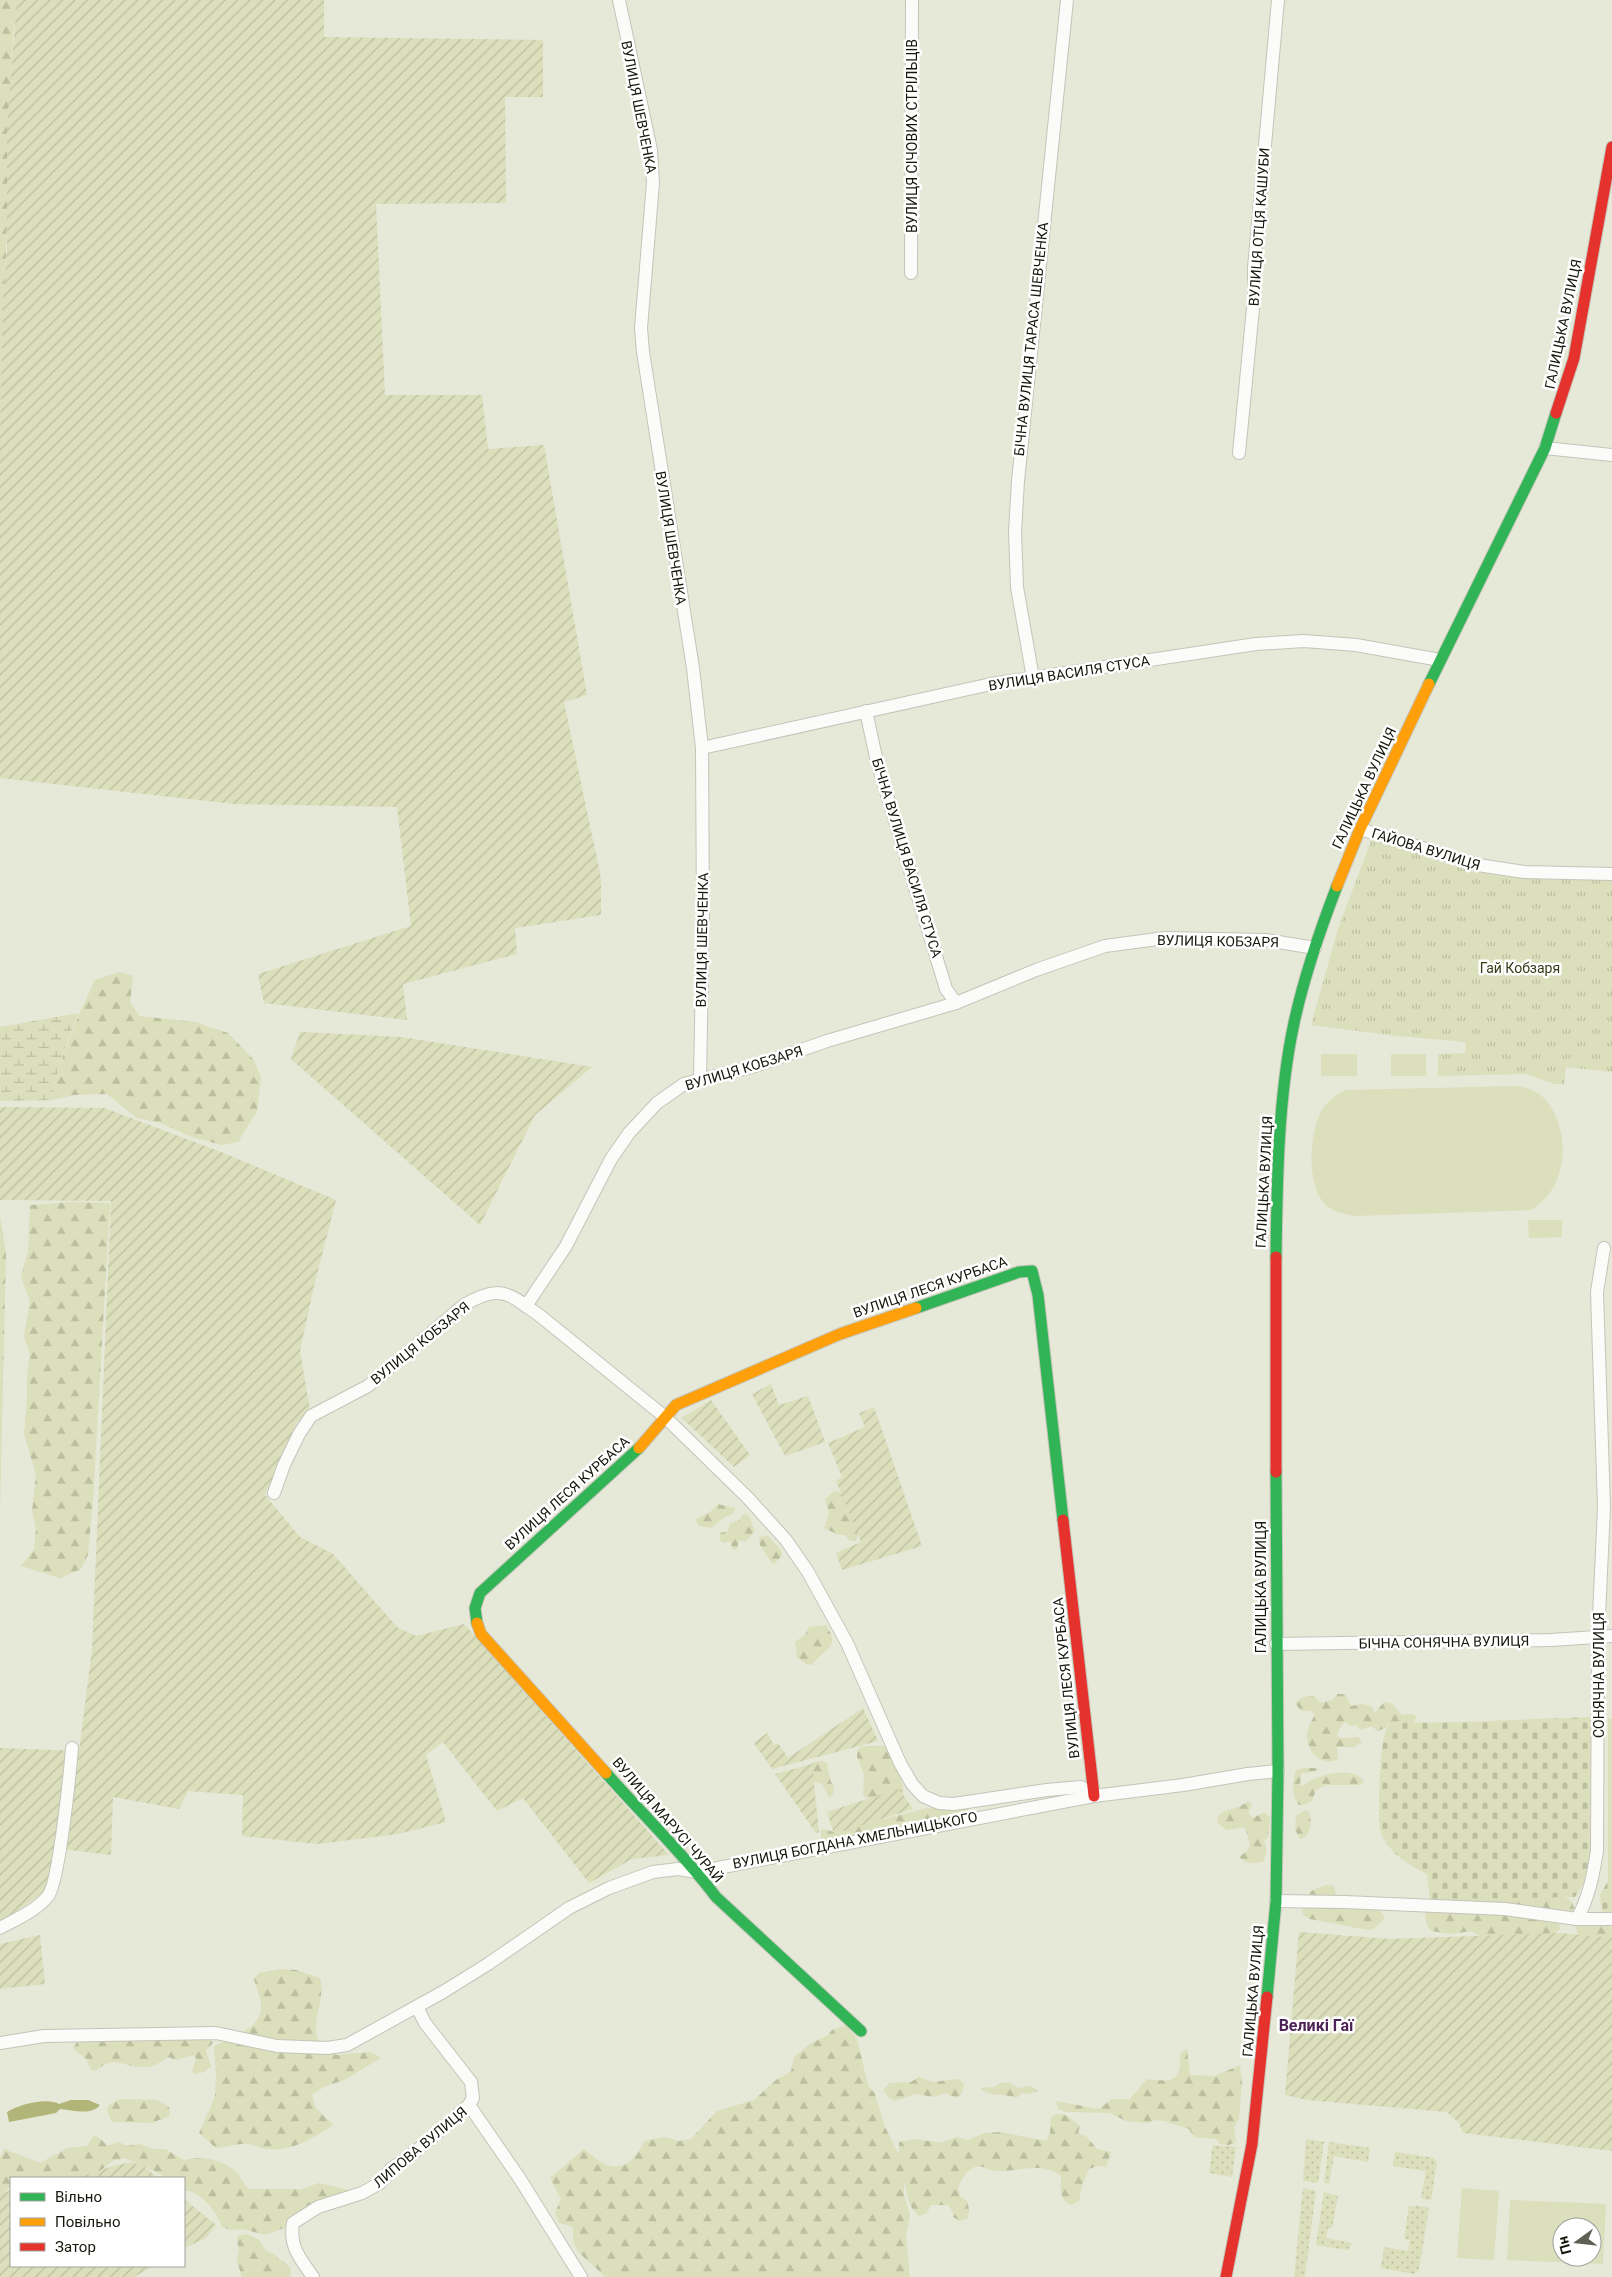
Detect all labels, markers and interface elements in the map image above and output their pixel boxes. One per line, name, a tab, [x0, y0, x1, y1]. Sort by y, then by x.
street label: ВУЛИЦЯ ШЕВЧЕНКА	[618, 39, 660, 175]
street label: ВУЛИЦЯ СІЧОВИХ СТРІЛЬЦІВ	[904, 39, 920, 233]
street label: ВУЛИЦЯ ОТЦЯ КАШУБИ	[1245, 147, 1273, 307]
street label: БІЧНА ВУЛИЦЯ ТАРАСА ШЕВЧЕНКА	[1011, 221, 1051, 457]
street label: ГАЛИЦЬКА ВУЛИЦЯ	[1541, 258, 1585, 390]
street label: ВУЛИЦЯ ШЕВЧЕНКА	[653, 470, 689, 606]
street label: ВУЛИЦЯ ВАСИЛЯ СТУСА	[987, 652, 1151, 694]
street label: ГАЛИЦЬКА ВУЛИЦЯ	[1329, 725, 1399, 851]
street label: БІЧНА ВУЛИЦЯ ВАСИЛЯ СТУСА	[869, 756, 945, 960]
street label: ГАЙОВА ВУЛИЦЯ	[1370, 825, 1482, 873]
street label: ВУЛИЦЯ ШЕВЧЕНКА	[693, 872, 711, 1008]
street label: ВУЛИЦЯ КОБЗАРЯ	[1157, 932, 1279, 950]
park label: Гай Кобзаря	[1480, 960, 1560, 976]
street label: ВУЛИЦЯ КОБЗАРЯ	[683, 1043, 805, 1093]
street label: ГАЛИЦЬКА ВУЛИЦЯ	[1253, 1115, 1275, 1249]
street label: ВУЛИЦЯ ЛЕСЯ КУРБАСА	[851, 1253, 1009, 1321]
street label: ВУЛИЦЯ КОБЗАРЯ	[368, 1298, 472, 1388]
street label: ВУЛИЦЯ ЛЕСЯ КУРБАСА	[502, 1433, 632, 1553]
street label: ГАЛИЦЬКА ВУЛИЦЯ	[1253, 1521, 1269, 1653]
street label: ВУЛИЦЯ ЛЕСЯ КУРБАСА	[1050, 1597, 1082, 1759]
street label: СОНЯЧНА ВУЛИЦЯ	[1591, 1612, 1607, 1738]
street label: БІЧНА СОНЯЧНА ВУЛИЦЯ	[1358, 1633, 1530, 1651]
street label: ВУЛИЦЯ МАРУСІ ЧУРАЙ	[609, 1754, 727, 1886]
street label: ВУЛИЦЯ БОГДАНА ХМЕЛЬНИЦЬКОГО	[731, 1808, 979, 1872]
street label: ГАЛИЦЬКА ВУЛИЦЯ	[1239, 1924, 1267, 2058]
district label: Великі Гаї	[1279, 2016, 1355, 2035]
street label: ЛИПОВА ВУЛИЦЯ	[370, 2103, 470, 2191]
legend	[10, 2177, 185, 2267]
text: Вільно	[55, 2188, 102, 2206]
text: Повільно	[55, 2213, 121, 2231]
north arrow	[1552, 2217, 1602, 2267]
text: Пн	[1554, 2235, 1574, 2256]
text: Затор	[55, 2238, 96, 2256]

